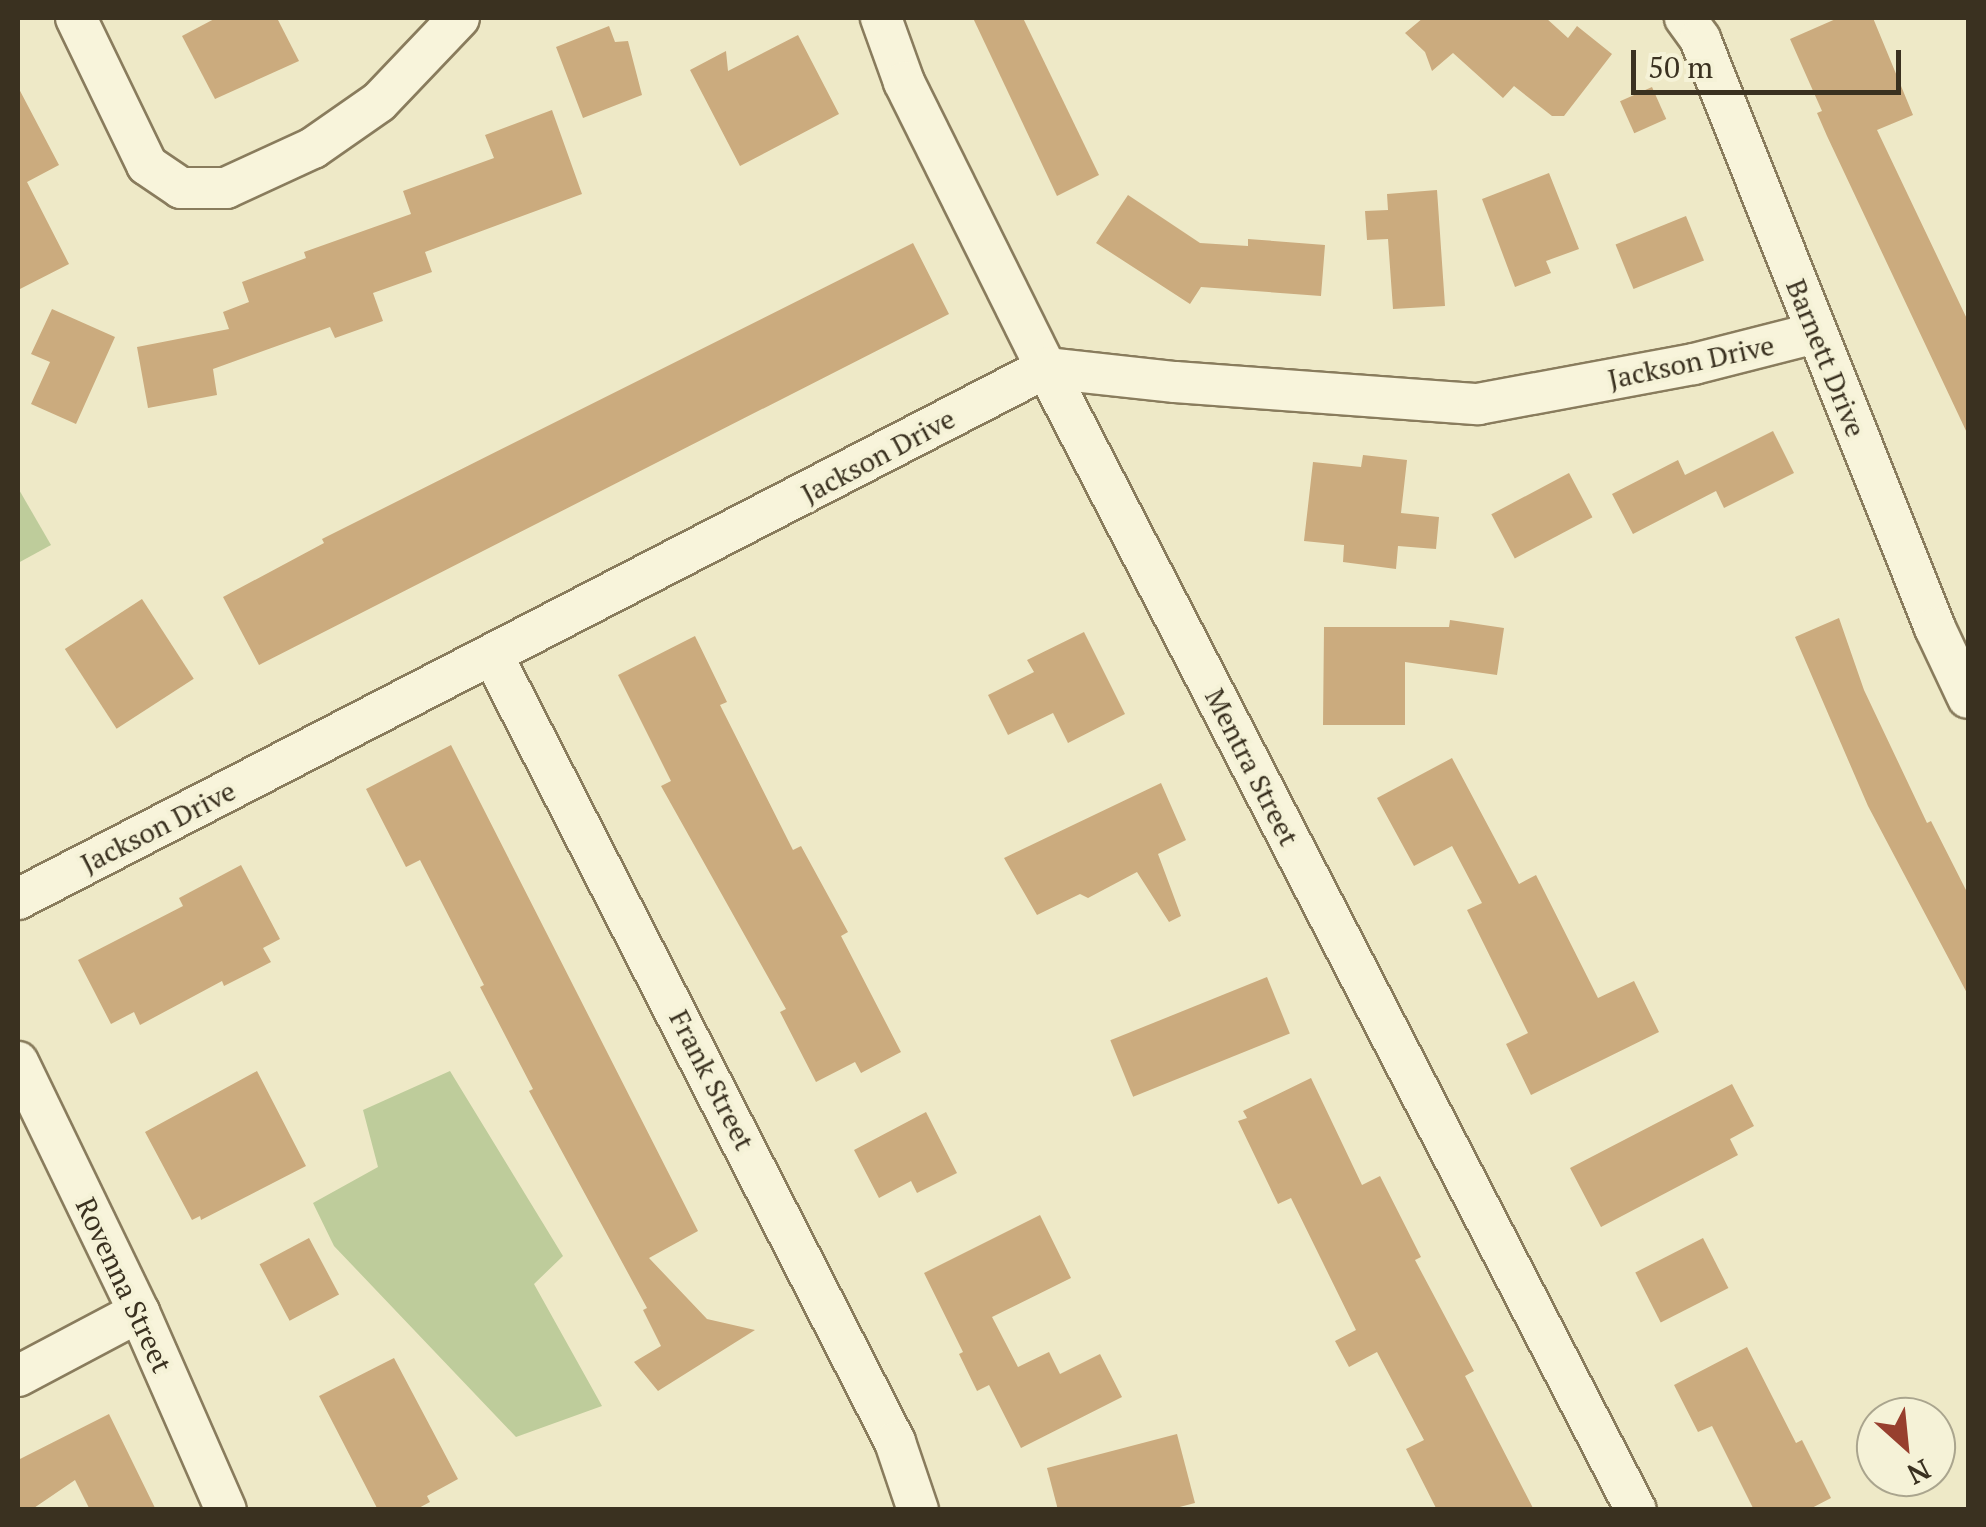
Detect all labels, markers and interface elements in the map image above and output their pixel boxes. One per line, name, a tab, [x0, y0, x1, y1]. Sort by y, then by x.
scale bar	[1636, 30, 1906, 92]
text: 50 m	[1648, 47, 1713, 87]
street label: Barnett Drive	[1779, 274, 1873, 442]
street label: Jackson Drive	[1605, 328, 1777, 396]
street label: Jackson Drive	[796, 401, 960, 511]
street label: Mentra Street	[1198, 683, 1306, 851]
street label: Jackson Drive	[75, 774, 241, 880]
street label: Frank Street	[662, 1004, 762, 1156]
street label: Rovenna Street	[69, 1192, 179, 1378]
north arrow	[1856, 1397, 1956, 1497]
text: N	[1901, 1451, 1937, 1494]

